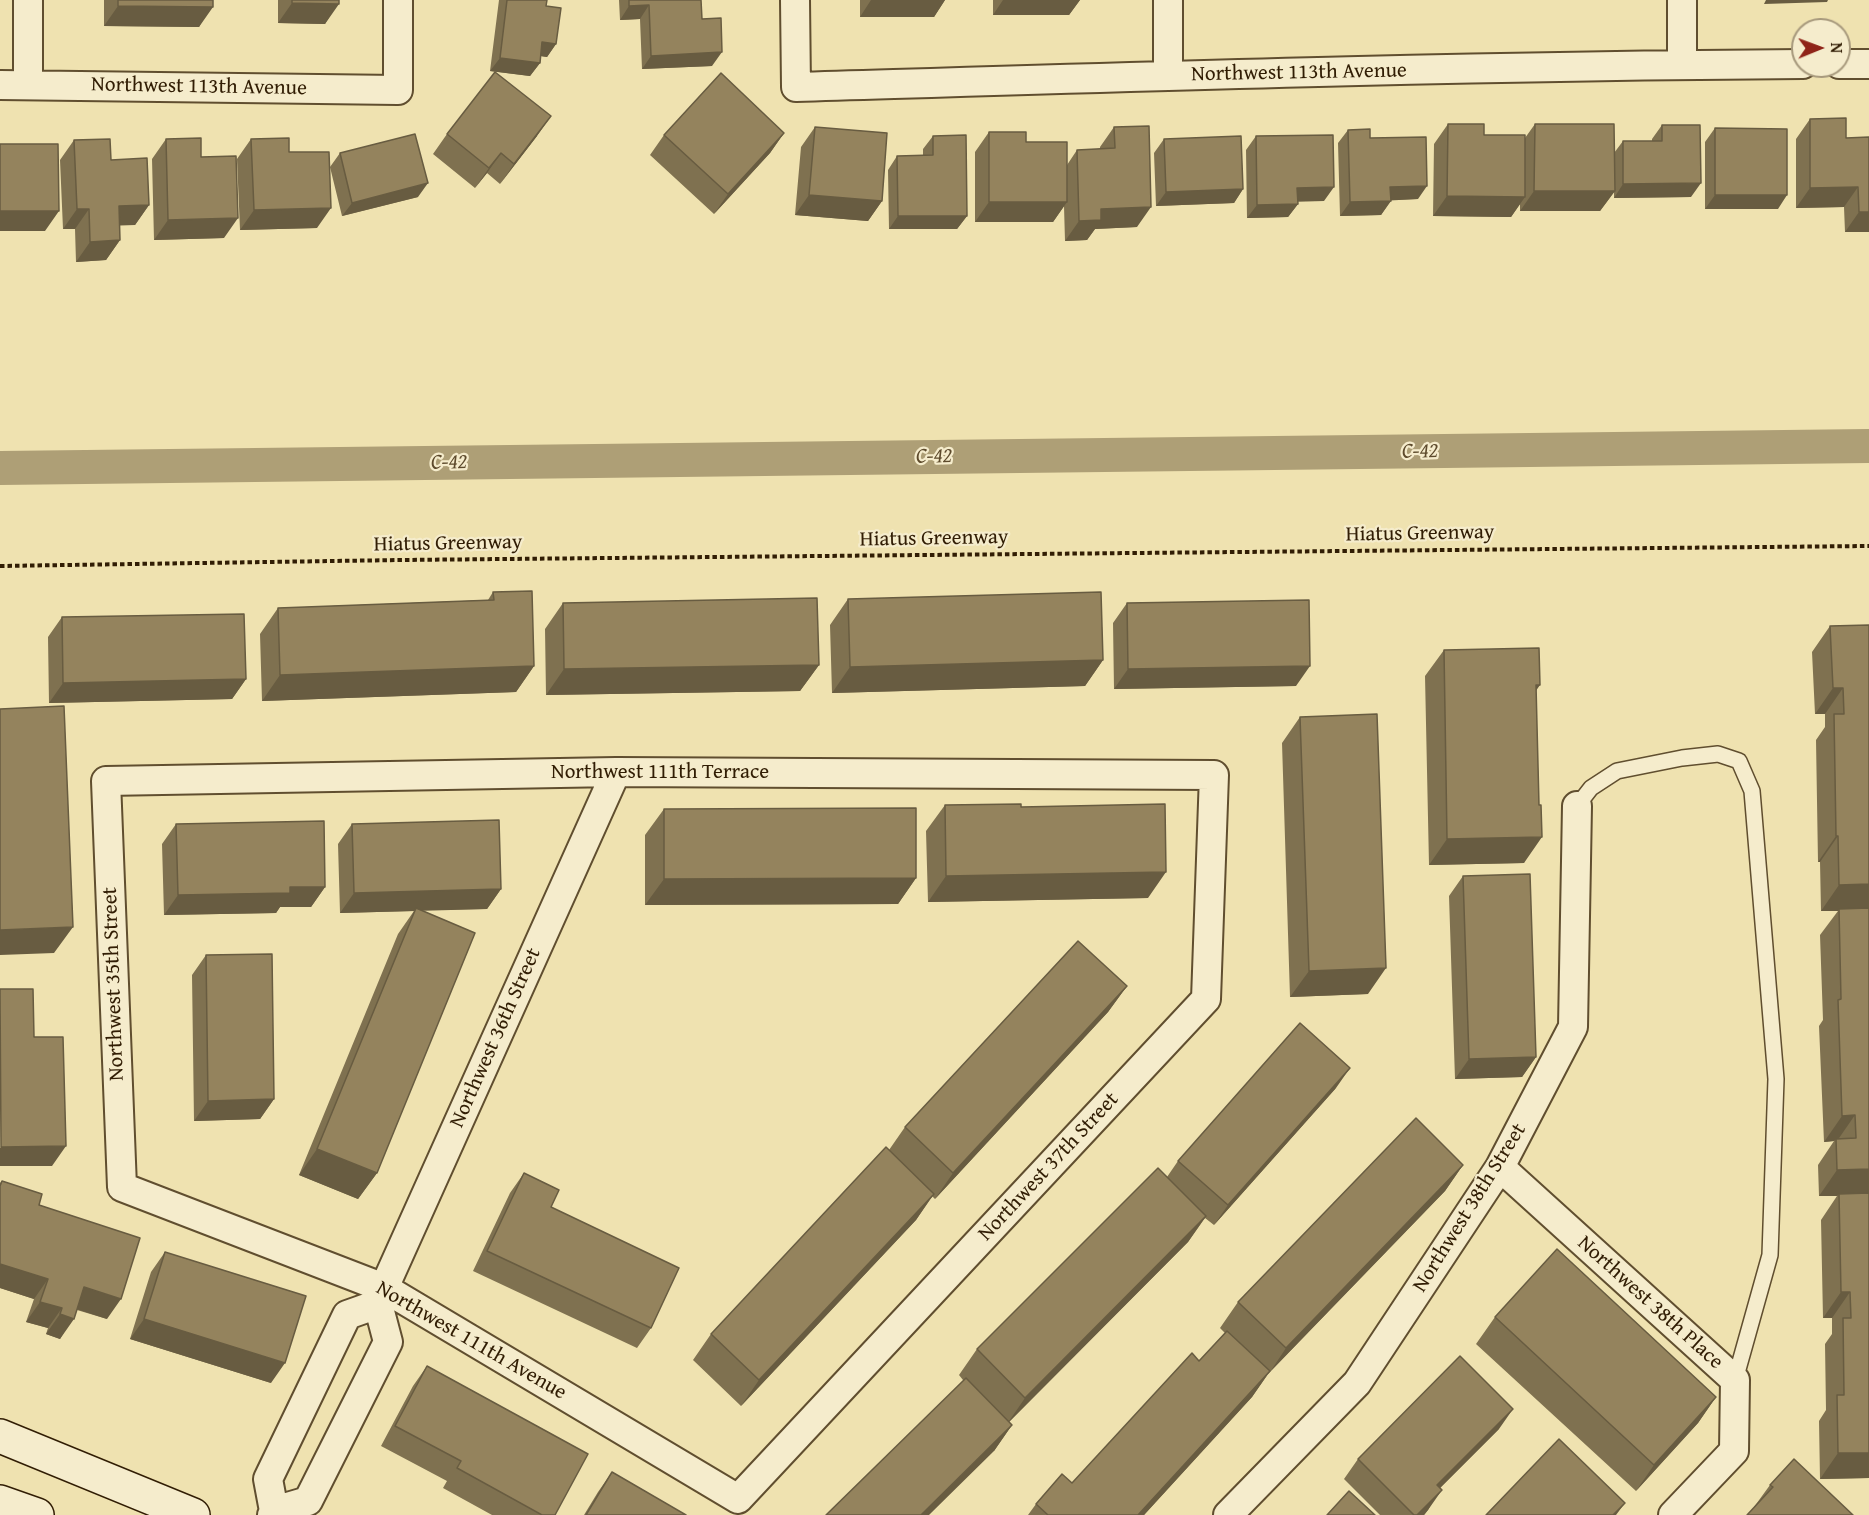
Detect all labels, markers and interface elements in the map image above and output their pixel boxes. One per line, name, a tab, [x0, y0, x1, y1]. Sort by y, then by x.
north arrow	[1791, 18, 1851, 78]
text: N	[1825, 42, 1849, 53]
street label: Northwest 113th Avenue	[1191, 59, 1407, 87]
street label: Northwest 113th Avenue	[91, 73, 307, 101]
water label: C-42	[1402, 438, 1438, 466]
water label: C-42	[916, 443, 952, 471]
water label: C-42	[431, 449, 467, 477]
street label: Hiatus Greenway	[1345, 520, 1495, 548]
street label: Hiatus Greenway	[859, 525, 1009, 553]
street label: Hiatus Greenway	[373, 530, 523, 558]
street label: Northwest 111th Terrace	[551, 760, 769, 786]
street label: Northwest 35th Street	[98, 887, 130, 1081]
street label: Northwest 36th Street	[445, 944, 547, 1132]
street label: Northwest 37th Street	[974, 1087, 1124, 1247]
street label: Northwest 38th Street	[1408, 1119, 1532, 1297]
street label: Northwest 38th Place	[1572, 1231, 1728, 1375]
street label: Northwest 111th Avenue	[371, 1276, 571, 1406]

